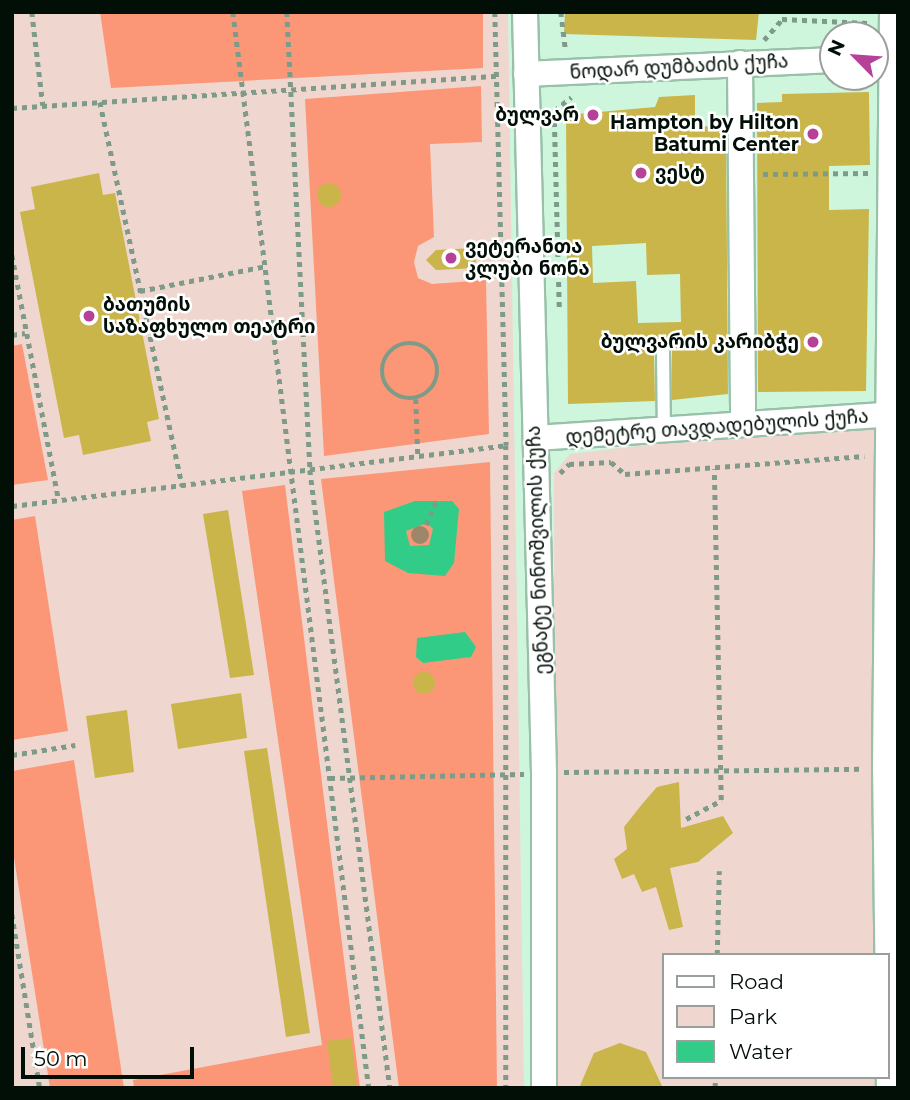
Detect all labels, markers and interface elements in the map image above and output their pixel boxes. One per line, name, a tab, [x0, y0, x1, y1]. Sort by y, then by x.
north arrow	[819, 21, 889, 91]
text: N	[823, 36, 850, 60]
street label: ნოდარ დუმბაძის ქუჩა	[569, 50, 789, 84]
place label: ბულვარ	[495, 104, 579, 126]
marker: ბულვარ	[585, 107, 601, 123]
place label: Hampton by Hilton Batumi Center	[610, 112, 799, 156]
marker: Hampton by Hilton Batumi Center	[805, 126, 821, 142]
place label: ვესტ	[655, 162, 705, 184]
marker: ვესტ	[633, 165, 649, 181]
place label: ვეტერანთა კლუბი ნონა	[465, 236, 590, 280]
marker: ვეტერანთა კლუბი ნონა	[443, 250, 459, 266]
place label: ბათუმის საზაფხულო თეატრი	[103, 294, 315, 338]
marker: ბათუმის საზაფხულო თეატრი	[81, 308, 97, 324]
place label: ბულვარის კარიბჭე	[601, 331, 799, 353]
marker: ბულვარის კარიბჭე	[805, 334, 821, 350]
street label: დემეტრე თავდადებულის ქუჩა	[565, 405, 869, 449]
street label: ეგნატე ნინოშვილის ქუჩა	[522, 425, 554, 675]
legend	[662, 953, 889, 1079]
text: Road	[729, 969, 784, 994]
text: Park	[729, 1004, 777, 1029]
scale bar	[24, 1034, 198, 1078]
text: Water	[729, 1039, 793, 1064]
text: 50 m	[34, 1046, 88, 1071]

